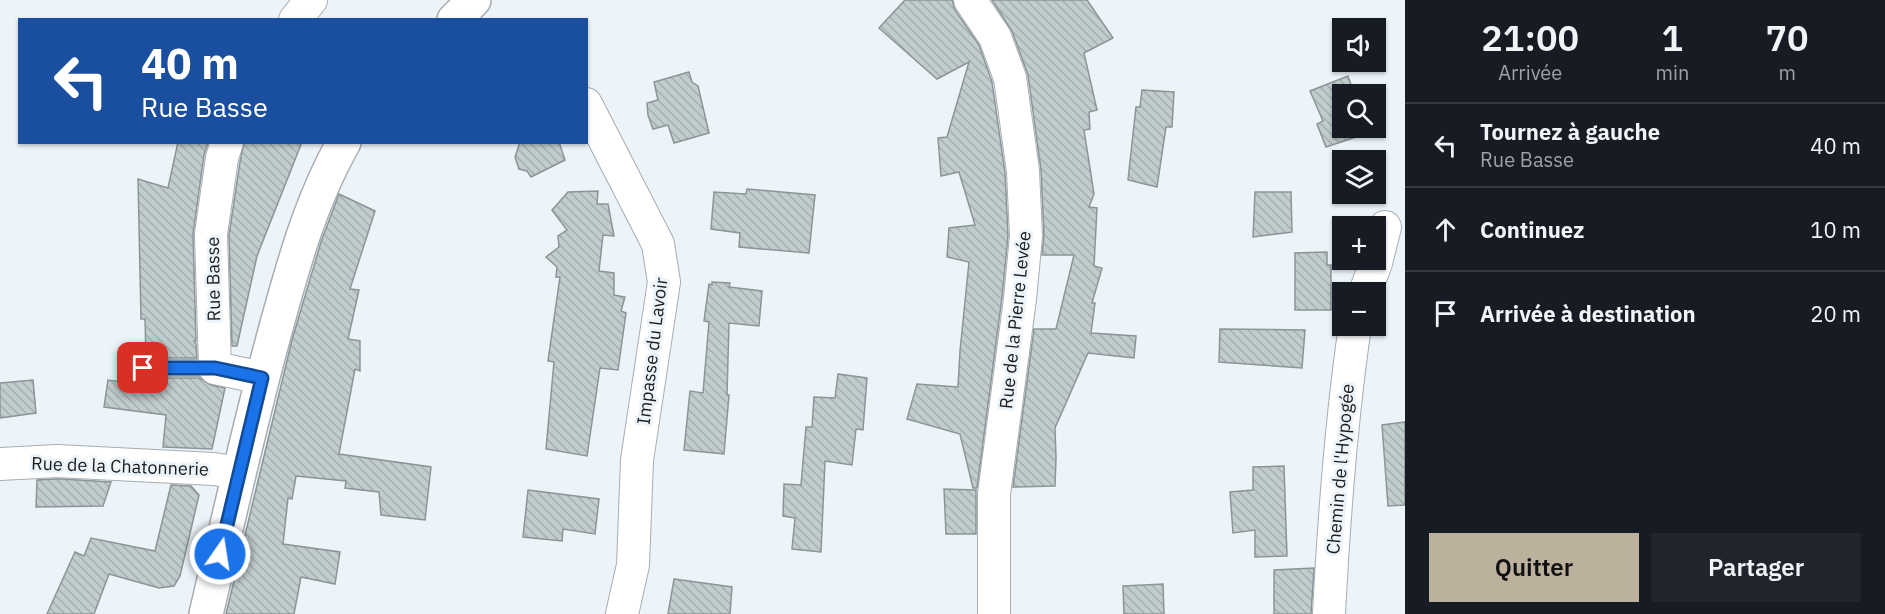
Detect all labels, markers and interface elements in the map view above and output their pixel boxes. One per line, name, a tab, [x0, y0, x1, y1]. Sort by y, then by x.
text: 21:00	[1481, 14, 1579, 61]
text: 1	[1662, 14, 1683, 61]
text: 70	[1766, 14, 1809, 61]
map controls	[1332, 18, 1386, 336]
button: sound	[1332, 18, 1386, 72]
text: 40 m	[141, 36, 239, 91]
icon: left	[42, 42, 120, 120]
text: Arrivée	[1498, 59, 1562, 86]
text: min	[1655, 59, 1689, 86]
text: m	[1778, 59, 1796, 86]
button: search	[1332, 84, 1386, 138]
text: Rue Basse	[141, 89, 268, 124]
text: Tournez à gauche	[1480, 117, 1660, 146]
icon: left	[1429, 129, 1462, 162]
text: 40 m	[1810, 131, 1861, 160]
text: Rue Basse	[1480, 146, 1574, 173]
button: layers	[1332, 150, 1386, 204]
icon: ahead	[1429, 213, 1462, 246]
text: Continuez	[1480, 215, 1584, 244]
text: 10 m	[1810, 215, 1861, 244]
button: +	[1332, 216, 1386, 270]
street label: Rue de la Pierre Levée	[994, 230, 1036, 410]
street label: Rue Basse	[201, 236, 225, 321]
street label: Impasse du Lavoir	[632, 276, 672, 426]
button: −	[1332, 282, 1386, 336]
icon: arrive	[1429, 297, 1462, 330]
text: Arrivée à destination	[1480, 299, 1696, 328]
text: 20 m	[1810, 299, 1861, 328]
pin	[117, 342, 168, 393]
icon: arrive	[126, 351, 159, 384]
street label: Chemin de l'Hypogée	[1321, 383, 1359, 555]
street label: Rue de la Chatonnerie	[31, 451, 209, 481]
position arrow	[188, 522, 252, 586]
button: Quitter	[1429, 533, 1639, 602]
button: Partager	[1651, 533, 1861, 602]

